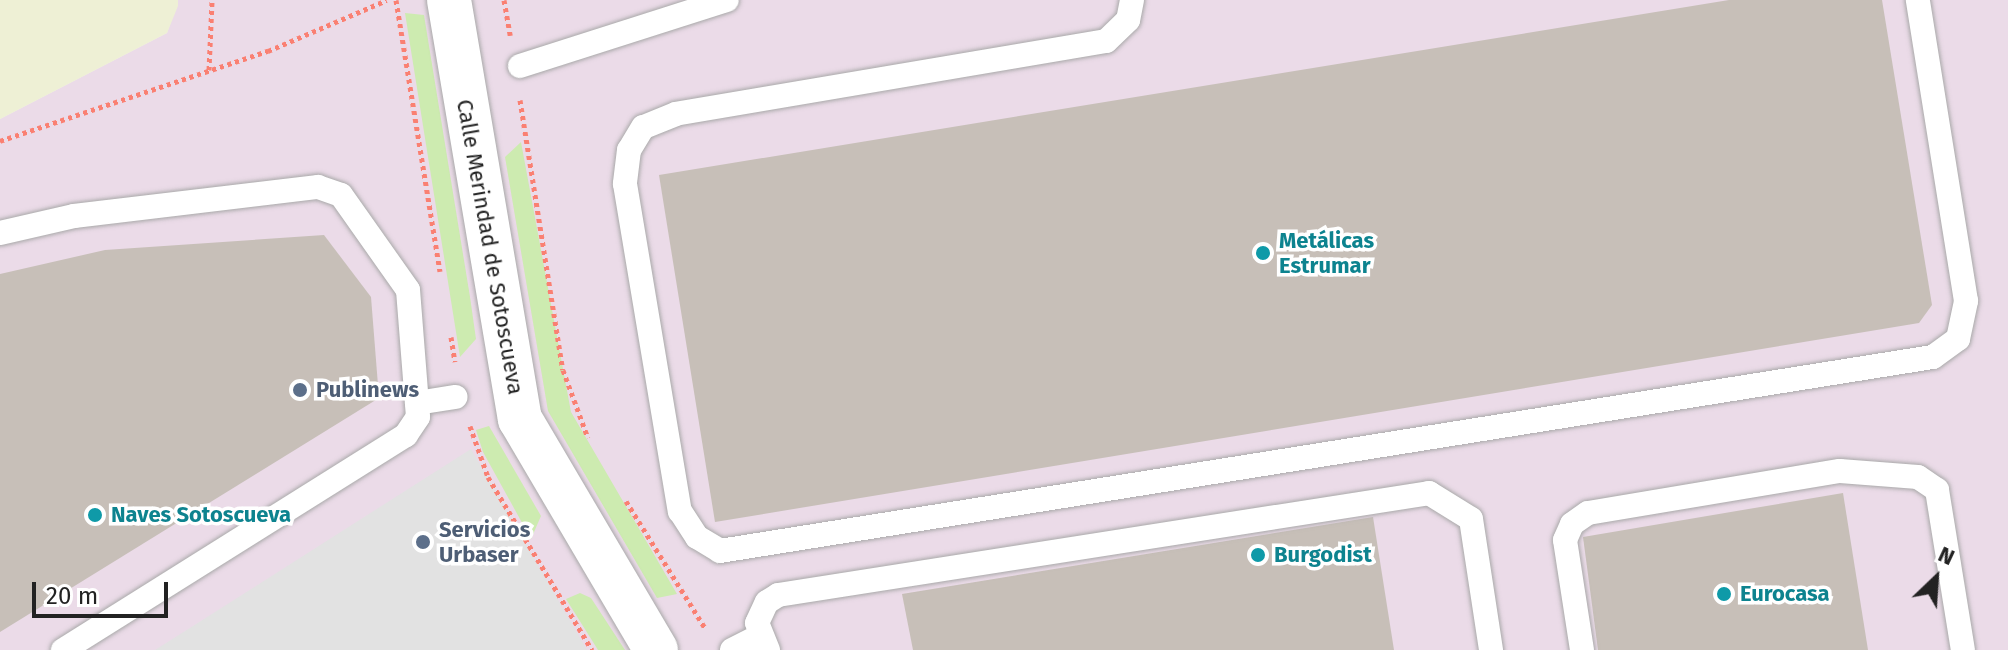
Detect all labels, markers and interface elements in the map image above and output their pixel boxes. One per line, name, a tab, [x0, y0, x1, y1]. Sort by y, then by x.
street label: Calle Merindad de Sotoscueva	[451, 97, 529, 397]
place label: Metálicas Estrumar	[1279, 227, 1374, 278]
marker: Metálicas Estrumar	[1254, 244, 1272, 262]
place label: Publinews	[316, 377, 419, 403]
marker: Publinews	[291, 381, 309, 399]
place label: Naves Sotoscueva	[111, 502, 291, 528]
marker: Naves Sotoscueva	[86, 506, 104, 524]
place label: Servicios Urbaser	[439, 516, 530, 568]
marker: Servicios Urbaser	[414, 533, 432, 551]
north arrow	[1896, 538, 1976, 618]
text: N	[1934, 540, 1959, 571]
place label: Burgodist	[1274, 542, 1372, 568]
marker: Burgodist	[1249, 546, 1267, 564]
scale bar	[36, 566, 172, 616]
place label: Eurocasa	[1740, 581, 1829, 607]
text: 20 m	[46, 582, 98, 610]
marker: Eurocasa	[1715, 585, 1733, 603]

